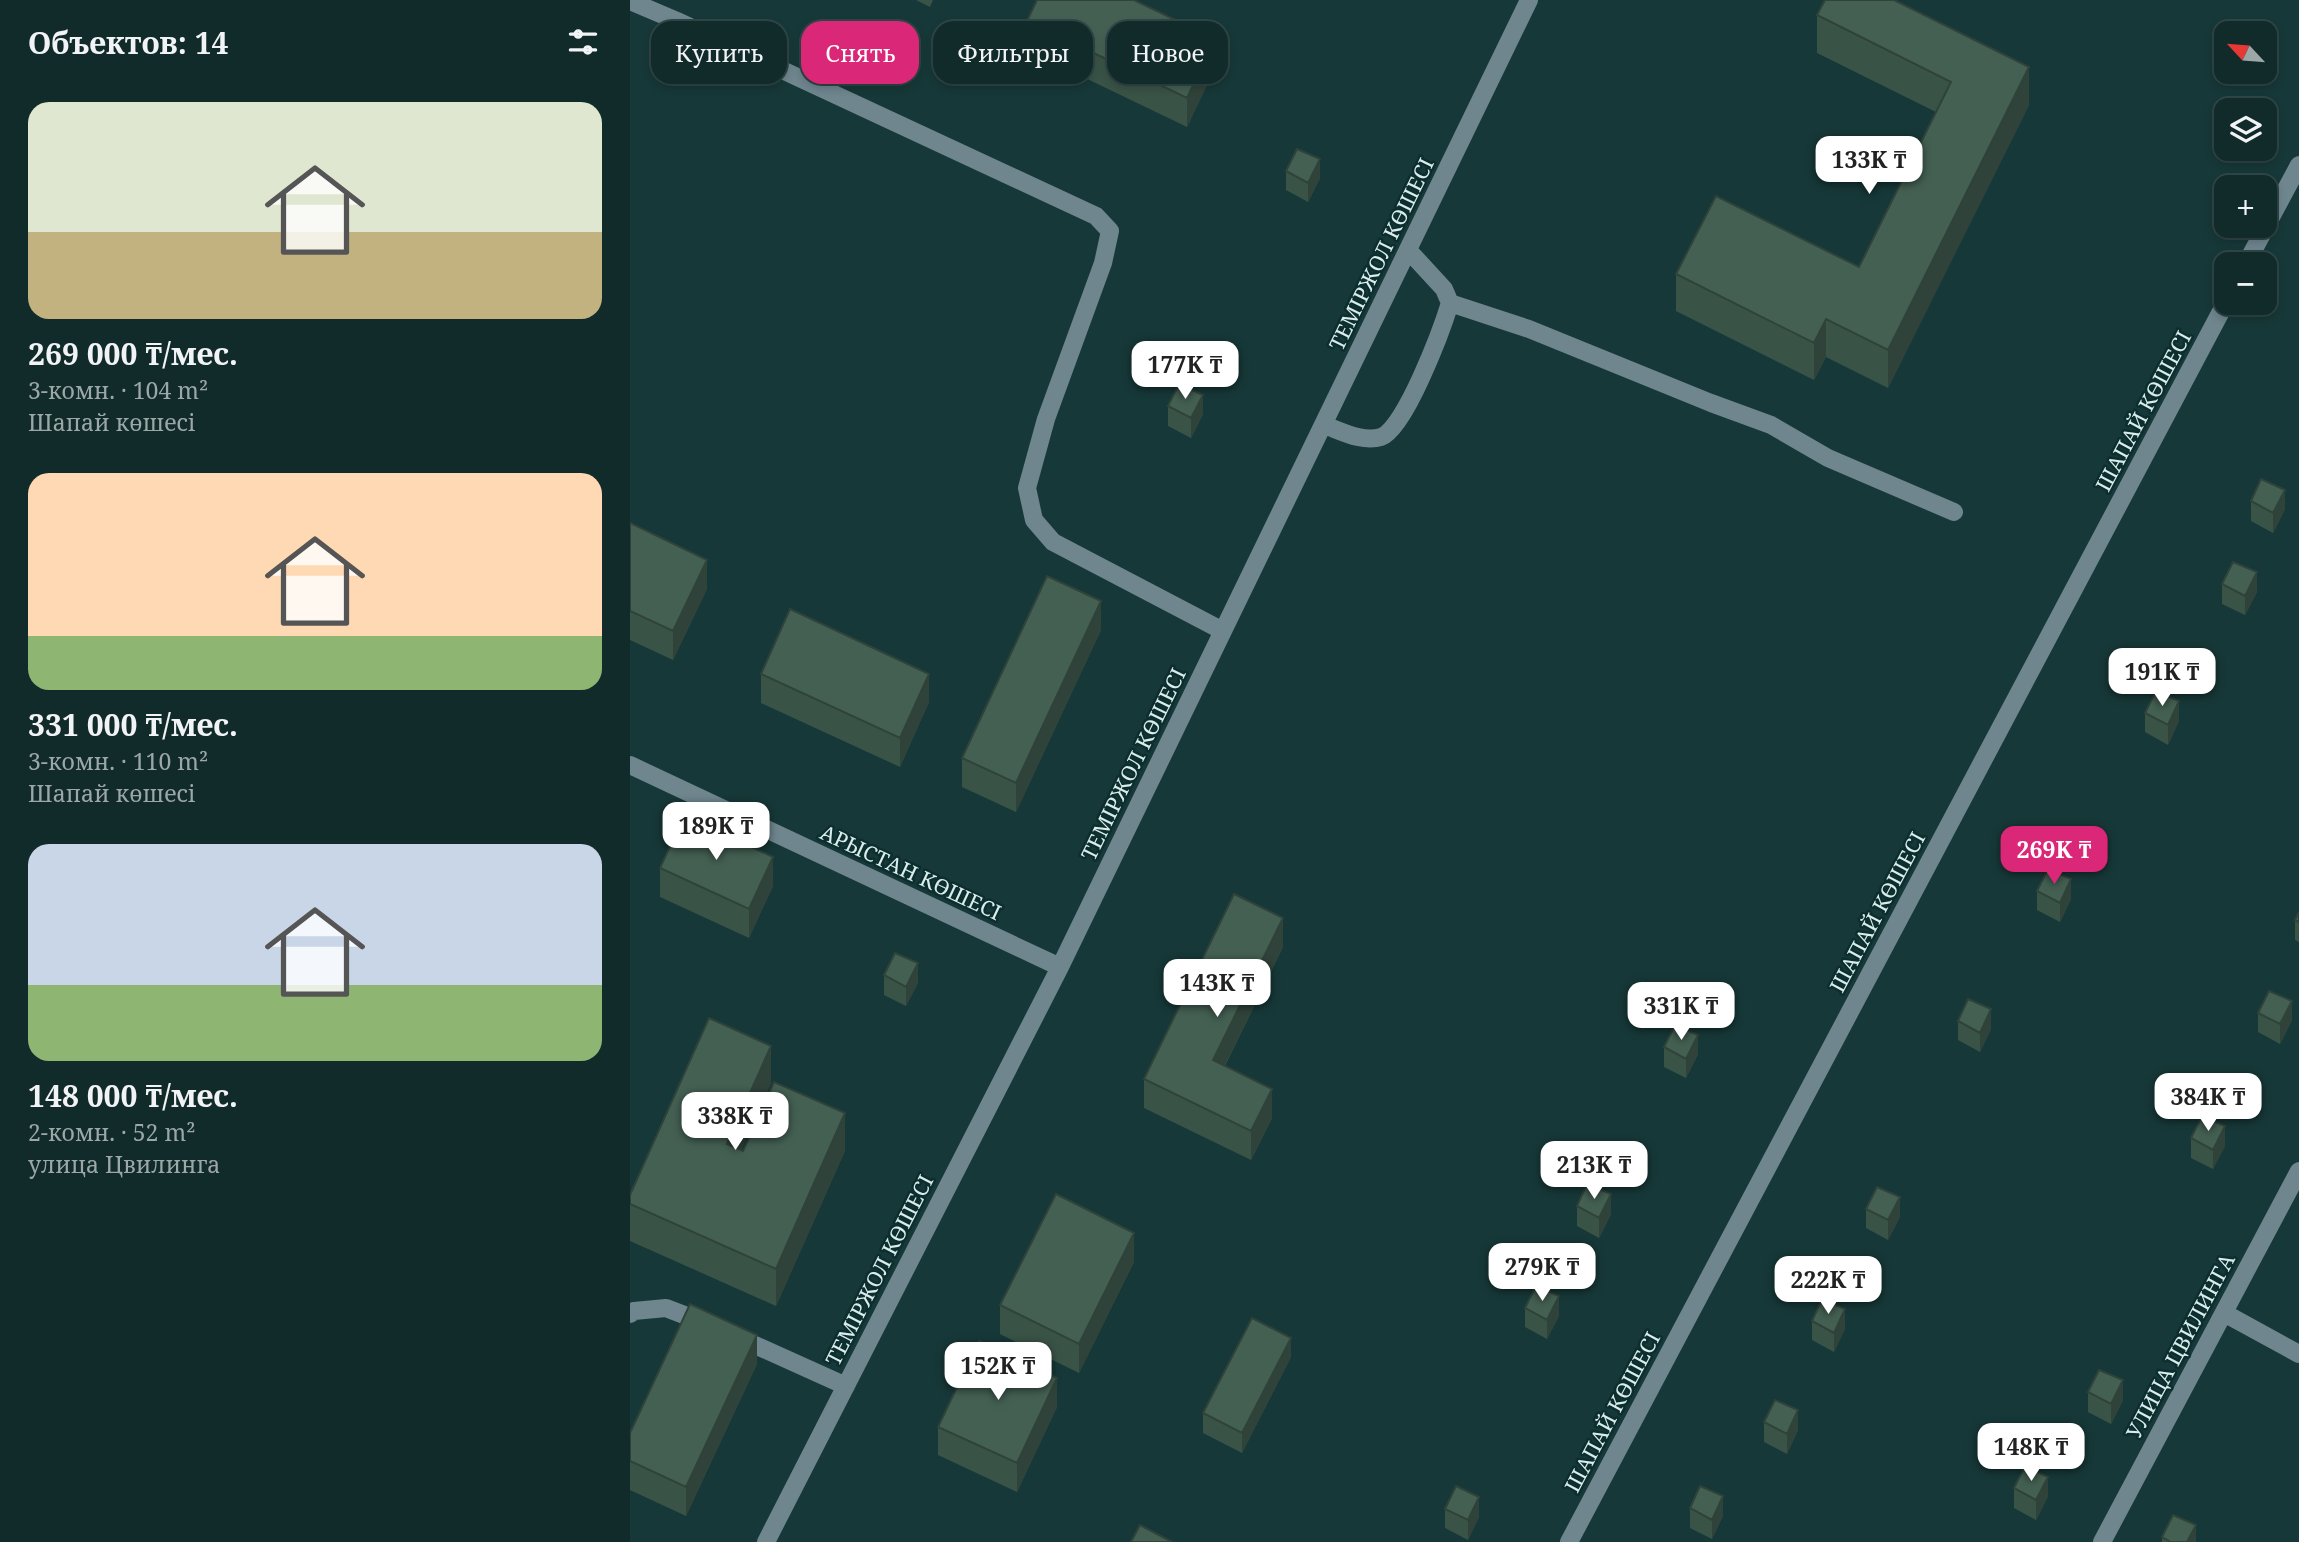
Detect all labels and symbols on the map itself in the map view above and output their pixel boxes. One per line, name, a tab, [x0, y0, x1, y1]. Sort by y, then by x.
north arrow	[2214, 21, 2277, 84]
pin: 133K ₸	[1812, 136, 1926, 196]
street label: ТЕМІРЖОЛ КӨШЕСІ	[1322, 153, 1440, 355]
street label: ШАПАЙ КӨШЕСІ	[2089, 326, 2197, 496]
pin: 177K ₸	[1128, 342, 1242, 401]
pin: 191K ₸	[2105, 648, 2219, 708]
street label: ТЕМІРЖОЛ КӨШЕСІ	[1074, 663, 1192, 865]
pin: 189K ₸	[659, 802, 773, 862]
street label: АРЫСТАН КӨШЕСІ	[816, 818, 1006, 926]
pin: 269K ₸	[1997, 826, 2111, 886]
street label: ШАПАЙ КӨШЕСІ	[1823, 827, 1931, 997]
pin: 143K ₸	[1160, 960, 1274, 1019]
pin: 331K ₸	[1624, 982, 1738, 1042]
pin: 384K ₸	[2151, 1074, 2265, 1133]
pin: 338K ₸	[678, 1092, 792, 1152]
pin: 213K ₸	[1537, 1142, 1651, 1201]
street label: ТЕМІРЖОЛ КӨШЕСІ	[819, 1170, 939, 1370]
pin: 279K ₸	[1485, 1244, 1599, 1303]
street label: УЛИЦА ЦВИЛИНГА	[2119, 1248, 2241, 1443]
pin: 222K ₸	[1771, 1256, 1885, 1316]
street label: ШАПАЙ КӨШЕСІ	[1558, 1327, 1666, 1497]
pin: 152K ₸	[941, 1342, 1055, 1402]
pin: 148K ₸	[1974, 1424, 2088, 1483]

